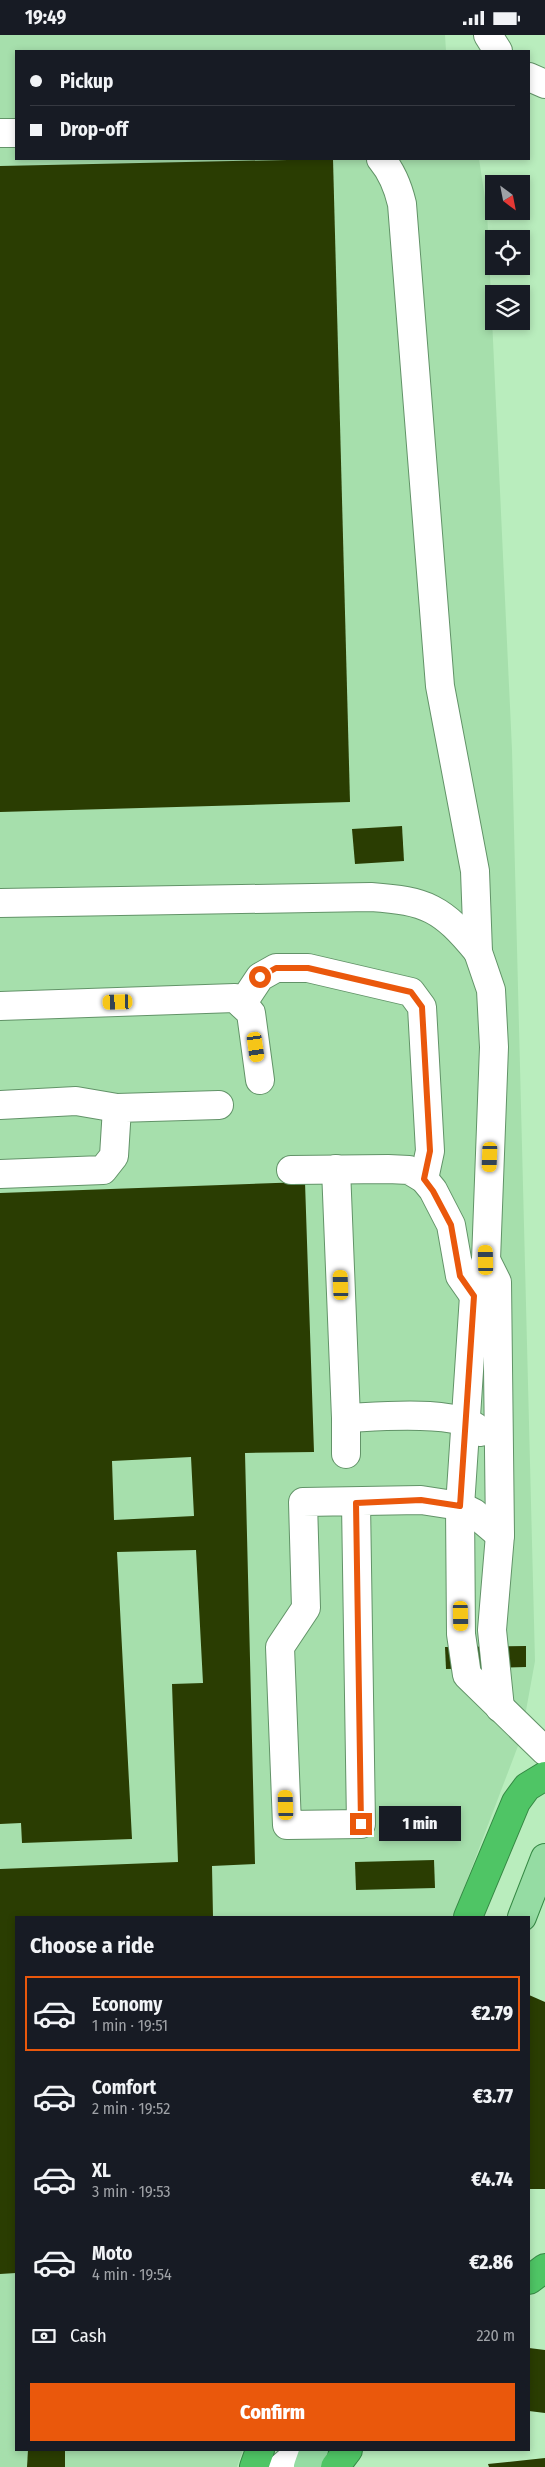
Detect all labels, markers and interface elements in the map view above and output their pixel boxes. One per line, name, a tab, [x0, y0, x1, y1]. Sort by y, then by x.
text: 19:49	[25, 6, 66, 29]
text: Pickup	[60, 70, 113, 93]
text: Drop-off	[60, 118, 128, 141]
north arrow	[485, 175, 530, 220]
map controls	[485, 175, 530, 330]
button: locate	[485, 230, 530, 275]
button: layers	[485, 285, 530, 330]
route start	[249, 966, 271, 988]
car	[102, 994, 133, 1010]
car	[246, 1031, 265, 1063]
car	[481, 1142, 498, 1172]
car	[478, 1245, 493, 1275]
car	[332, 1270, 349, 1300]
car	[453, 1601, 468, 1631]
car	[277, 1790, 294, 1820]
callout: 1 min	[378, 1807, 461, 1841]
route end	[350, 1813, 372, 1835]
text: 1 min	[403, 1814, 437, 1833]
text: Choose a ride	[30, 1932, 154, 1959]
icon: car	[32, 1991, 77, 2036]
text: Economy	[92, 1993, 162, 2016]
text: €2.79	[471, 2002, 513, 2025]
text: 1 min · 19:51	[92, 2016, 168, 2035]
icon: car	[32, 2074, 77, 2119]
text: Comfort	[92, 2076, 156, 2099]
text: €3.77	[473, 2085, 513, 2108]
text: 2 min · 19:52	[92, 2099, 170, 2118]
icon: car	[32, 2157, 77, 2202]
text: XL	[92, 2159, 111, 2182]
text: €4.74	[471, 2168, 513, 2191]
text: 3 min · 19:53	[92, 2182, 171, 2201]
icon: car	[32, 2240, 77, 2285]
text: Moto	[92, 2242, 132, 2265]
text: €2.86	[469, 2251, 513, 2274]
text: 4 min · 19:54	[92, 2265, 172, 2284]
icon: cash	[30, 2322, 58, 2350]
text: Cash	[70, 2324, 107, 2347]
text: 220 m	[476, 2326, 515, 2345]
button: Confirm	[30, 2383, 515, 2441]

